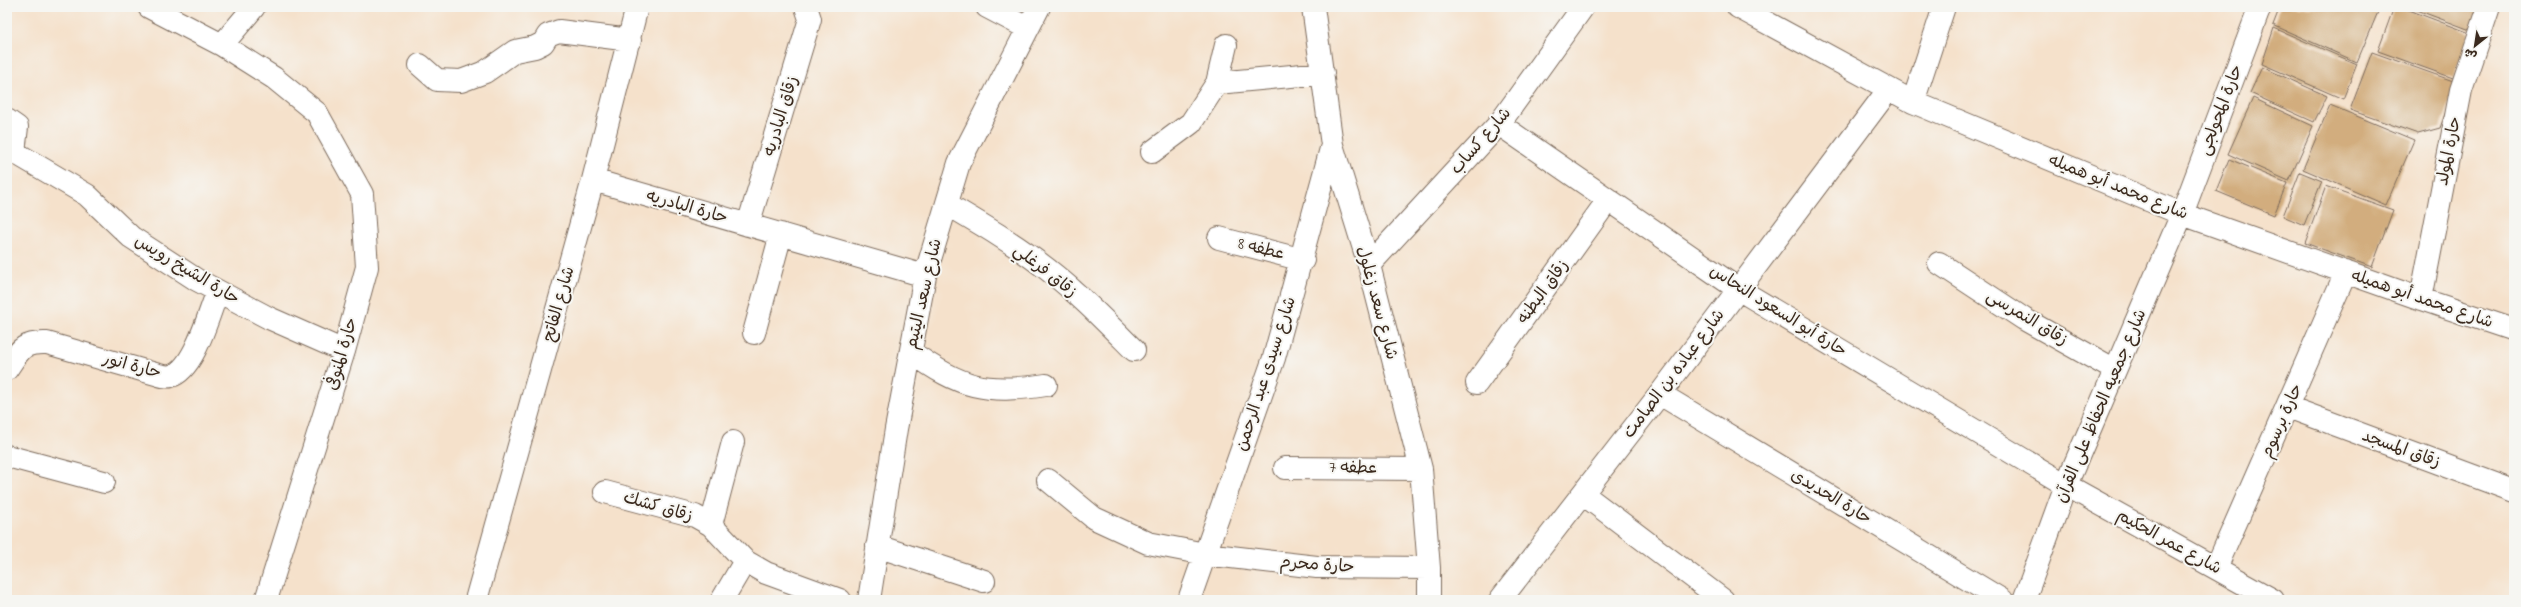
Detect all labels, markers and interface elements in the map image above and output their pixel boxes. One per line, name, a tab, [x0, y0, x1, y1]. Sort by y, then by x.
north arrow	[2455, 26, 2495, 66]
text: ش	[2461, 44, 2480, 64]
street label: حارة المحولجى	[2192, 61, 2250, 159]
street label: زقاق البادريه	[757, 73, 805, 159]
street label: شارع كساب	[1445, 102, 1517, 180]
street label: حارة المولد	[2430, 114, 2468, 188]
street label: شارع محمد أبو هميله	[2044, 147, 2192, 227]
street label: حارة البادريه	[643, 183, 731, 231]
street label: حارة الشيخ رويس	[130, 229, 244, 311]
street label: عطفه 8	[1235, 231, 1287, 267]
street label: شارع سعد اليتيم	[899, 236, 949, 352]
street label: زقاق فرغلي	[1007, 238, 1082, 305]
street label: شارع سعد زغلول	[1350, 243, 1404, 363]
street label: زقاق البطنه	[1511, 255, 1575, 329]
street label: حارة أبو السعود النحاس	[1704, 259, 1852, 363]
street label: شارع الفاتح	[536, 263, 582, 345]
street label: شارع محمد أبو هميله	[2347, 263, 2497, 335]
street label: زقاق النمرسى	[1981, 284, 2073, 352]
street label: شارع سيدى عبد الرحمن	[1229, 293, 1303, 455]
street label: شارع عباده بن الصامت	[1617, 304, 1731, 444]
street label: شارع جمعيه الحفاظ على القرآن	[2049, 305, 2153, 507]
street label: حارة المنوفى	[320, 314, 364, 394]
street label: حارة انور	[99, 346, 164, 386]
street label: حارة برسوم	[2254, 380, 2310, 462]
street label: زقاق المسجد	[2358, 423, 2444, 475]
street label: عطفه 7	[1329, 455, 1377, 481]
street label: حارة الحديدى	[1786, 463, 1876, 531]
street label: زقاق كشك	[620, 485, 696, 529]
street label: شارع عمر الحكيم	[2112, 503, 2226, 581]
street label: حارة محرم	[1279, 550, 1355, 580]

